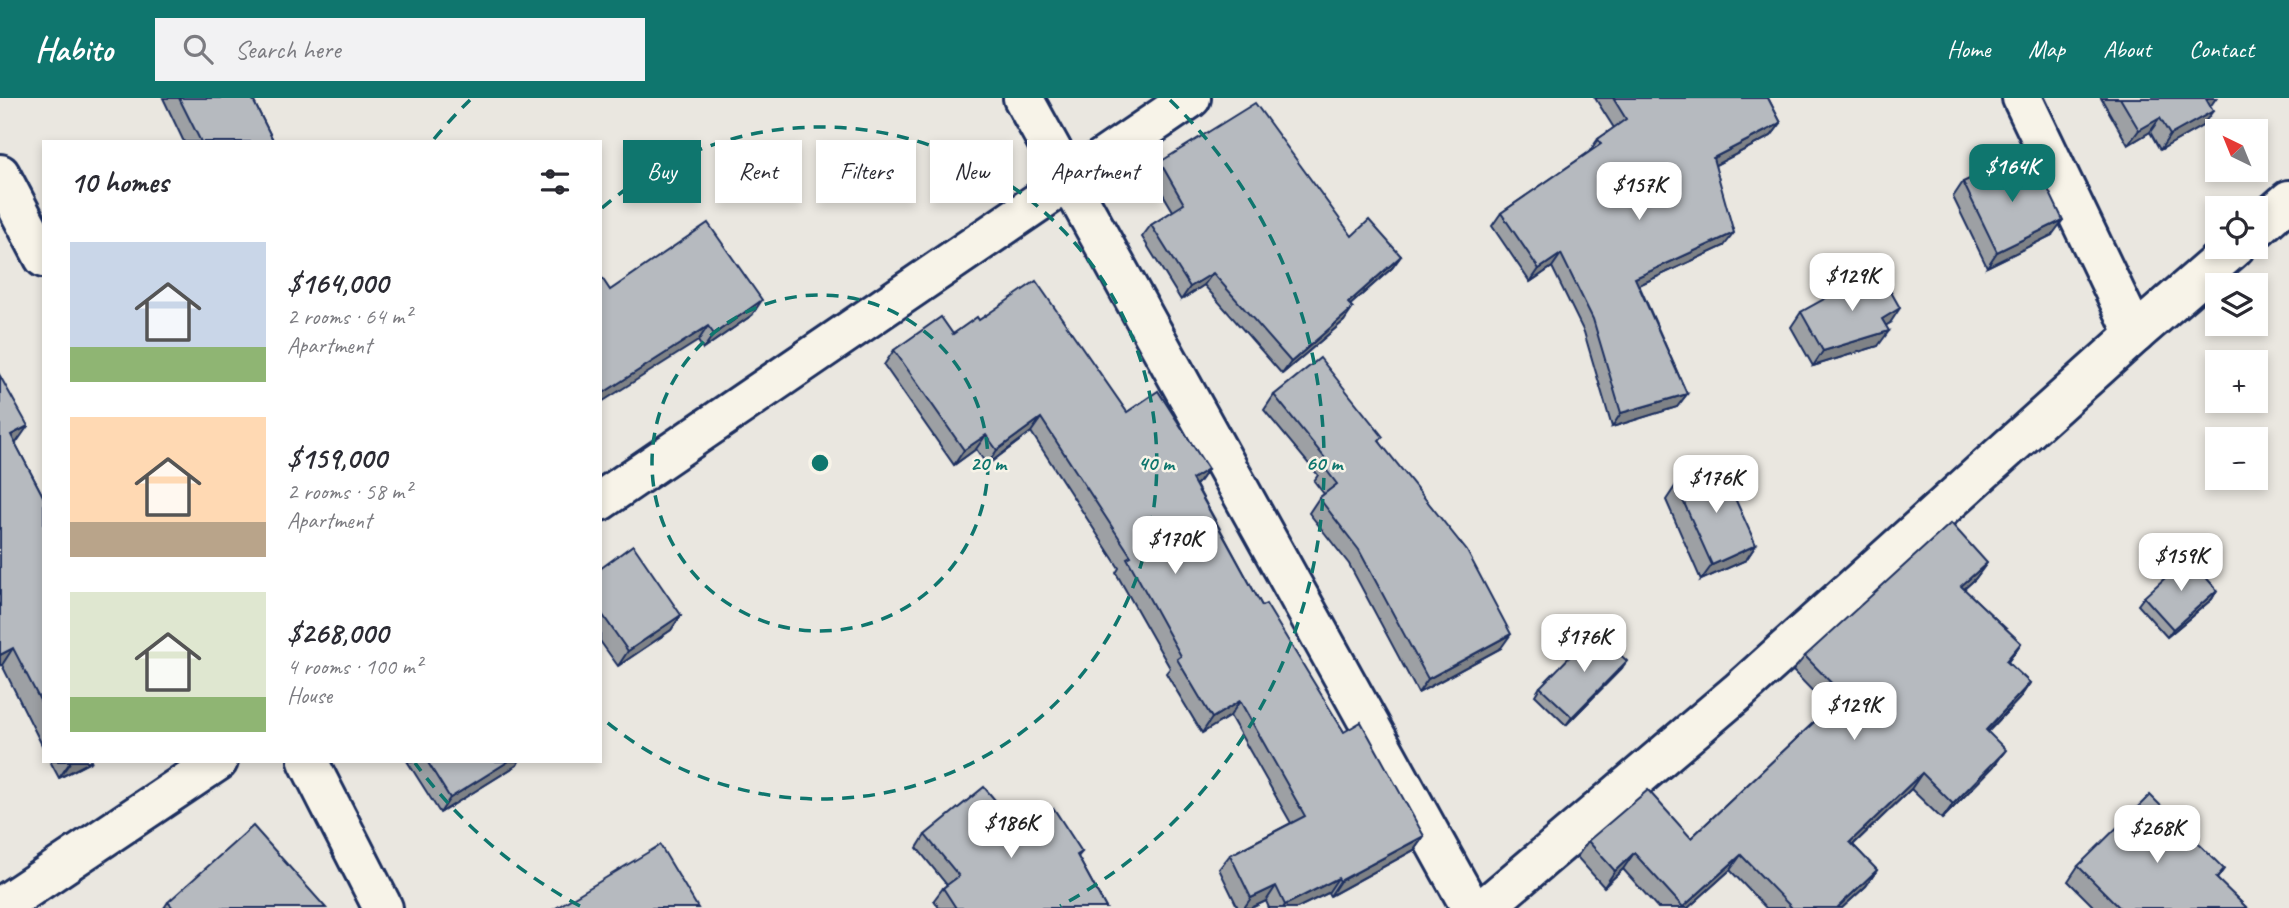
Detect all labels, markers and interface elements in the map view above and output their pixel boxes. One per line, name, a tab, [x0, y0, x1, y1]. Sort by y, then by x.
search box	[155, 18, 645, 81]
text: Habito	[35, 28, 113, 70]
icon: search	[179, 30, 217, 68]
text: Search here	[235, 33, 341, 66]
text: Home	[1947, 34, 1990, 64]
text: Map	[2028, 34, 2065, 64]
text: About	[2103, 34, 2151, 64]
text: Contact	[2189, 34, 2254, 64]
north arrow	[2205, 119, 2268, 182]
map controls	[2205, 119, 2268, 490]
chip: Buy	[623, 140, 701, 203]
chip: Rent	[715, 140, 802, 203]
chip: Filters	[816, 140, 916, 203]
chip: New	[930, 140, 1013, 203]
chip: Apartment	[1027, 140, 1163, 203]
pin: $164K	[1963, 144, 2061, 204]
text: $164K	[1985, 152, 2039, 181]
pin: $157K	[1590, 162, 1688, 222]
text: 10 homes	[70, 163, 168, 201]
icon: filters	[536, 163, 574, 201]
text: $157K	[1613, 170, 1665, 199]
button: locate	[2205, 196, 2268, 259]
pin: $129K	[1803, 254, 1901, 313]
text: $129K	[1826, 261, 1878, 290]
text: $164,000	[287, 264, 388, 302]
icon: home	[126, 270, 210, 354]
button: layers	[2205, 273, 2268, 336]
text: 2 rooms · 64 m²	[287, 302, 411, 331]
text: Apartment	[287, 331, 372, 360]
button: +	[2205, 350, 2268, 413]
button: −	[2205, 427, 2268, 490]
text: $159,000	[287, 439, 387, 477]
icon: home	[126, 445, 210, 529]
text: 20 m	[970, 450, 1008, 476]
text: 40 m	[1138, 450, 1176, 476]
text: 60 m	[1306, 450, 1344, 476]
centre of rings	[808, 451, 832, 475]
pin: $176K	[1667, 456, 1765, 515]
text: $176K	[1689, 463, 1743, 492]
text: 2 rooms · 58 m²	[287, 477, 411, 506]
text: Apartment	[287, 506, 372, 535]
pin: $170K	[1126, 517, 1224, 576]
text: $170K	[1149, 524, 1202, 553]
pin: $159K	[2132, 533, 2230, 593]
text: $159K	[2155, 541, 2207, 570]
text: $268,000	[287, 614, 388, 652]
pin: $176K	[1535, 614, 1633, 674]
icon: home	[126, 620, 210, 704]
text: $176K	[1557, 622, 1611, 651]
text: 4 rooms · 100 m²	[287, 652, 422, 681]
text: House	[287, 681, 332, 710]
pin: $129K	[1805, 682, 1903, 742]
text: $129K	[1828, 690, 1880, 719]
pin: $186K	[962, 800, 1060, 860]
pin: $268K	[2108, 806, 2206, 865]
text: $186K	[984, 808, 1038, 837]
text: $268K	[2130, 813, 2184, 842]

